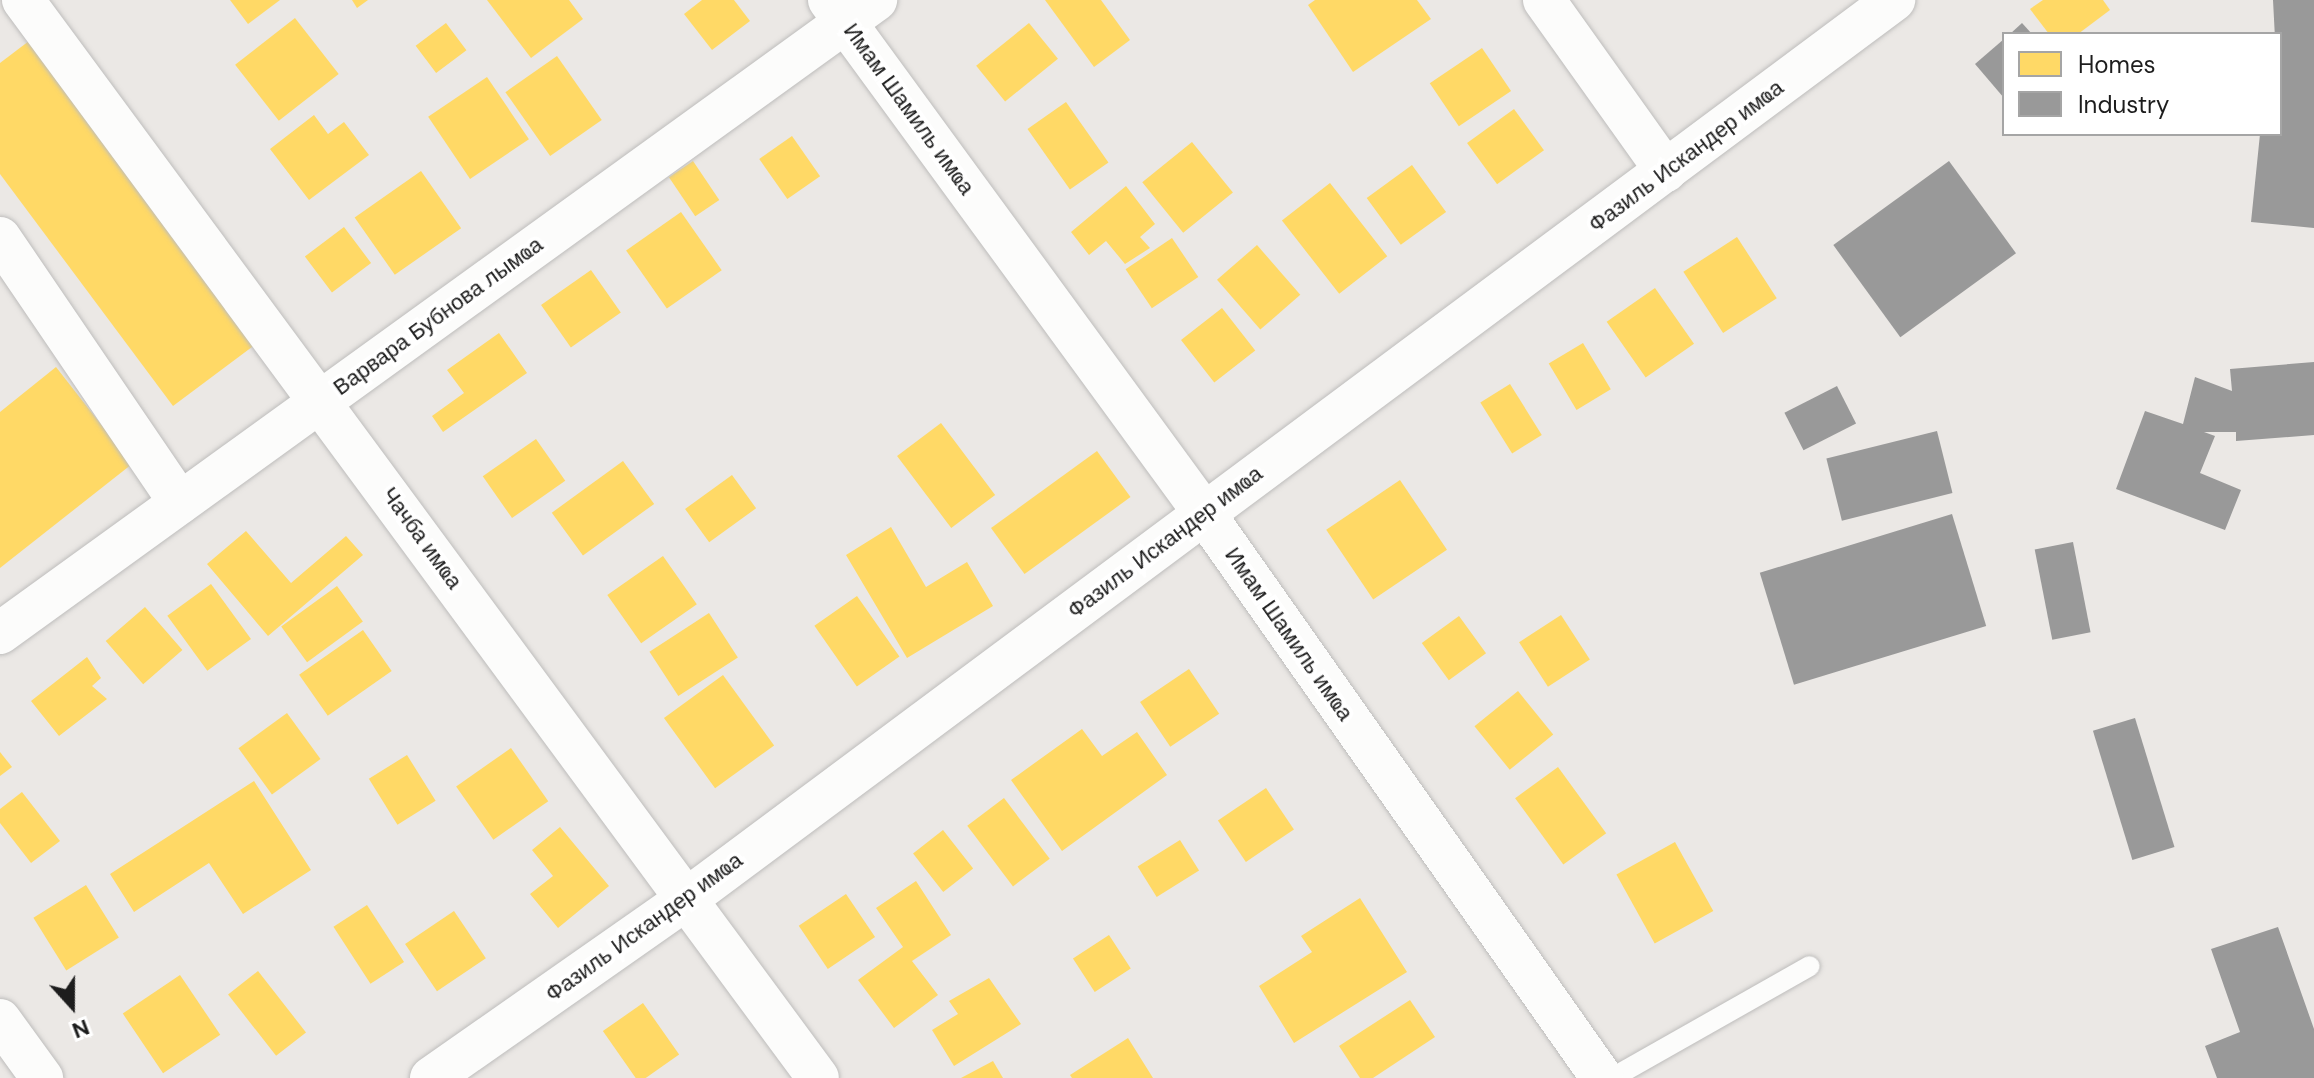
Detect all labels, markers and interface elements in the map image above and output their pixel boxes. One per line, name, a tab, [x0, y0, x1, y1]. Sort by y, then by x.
street label: Имам Шамиль имҩа	[838, 18, 980, 200]
legend	[2002, 32, 2282, 136]
text: Homes	[2078, 49, 2156, 80]
street label: Фазиль Искандер имҩа	[1583, 74, 1789, 238]
text: Industry	[2078, 89, 2169, 120]
street label: Варвара Бубнова лымҩа	[328, 231, 548, 401]
street label: Фазиль Искандер имҩа	[1062, 460, 1268, 624]
street label: Чачба имҩа	[376, 482, 468, 594]
street label: Имам Шамиль имҩа	[1219, 542, 1359, 726]
street label: Фазиль Искандер имҩа	[540, 847, 748, 1007]
north arrow	[32, 966, 112, 1046]
text: N	[68, 1012, 93, 1045]

